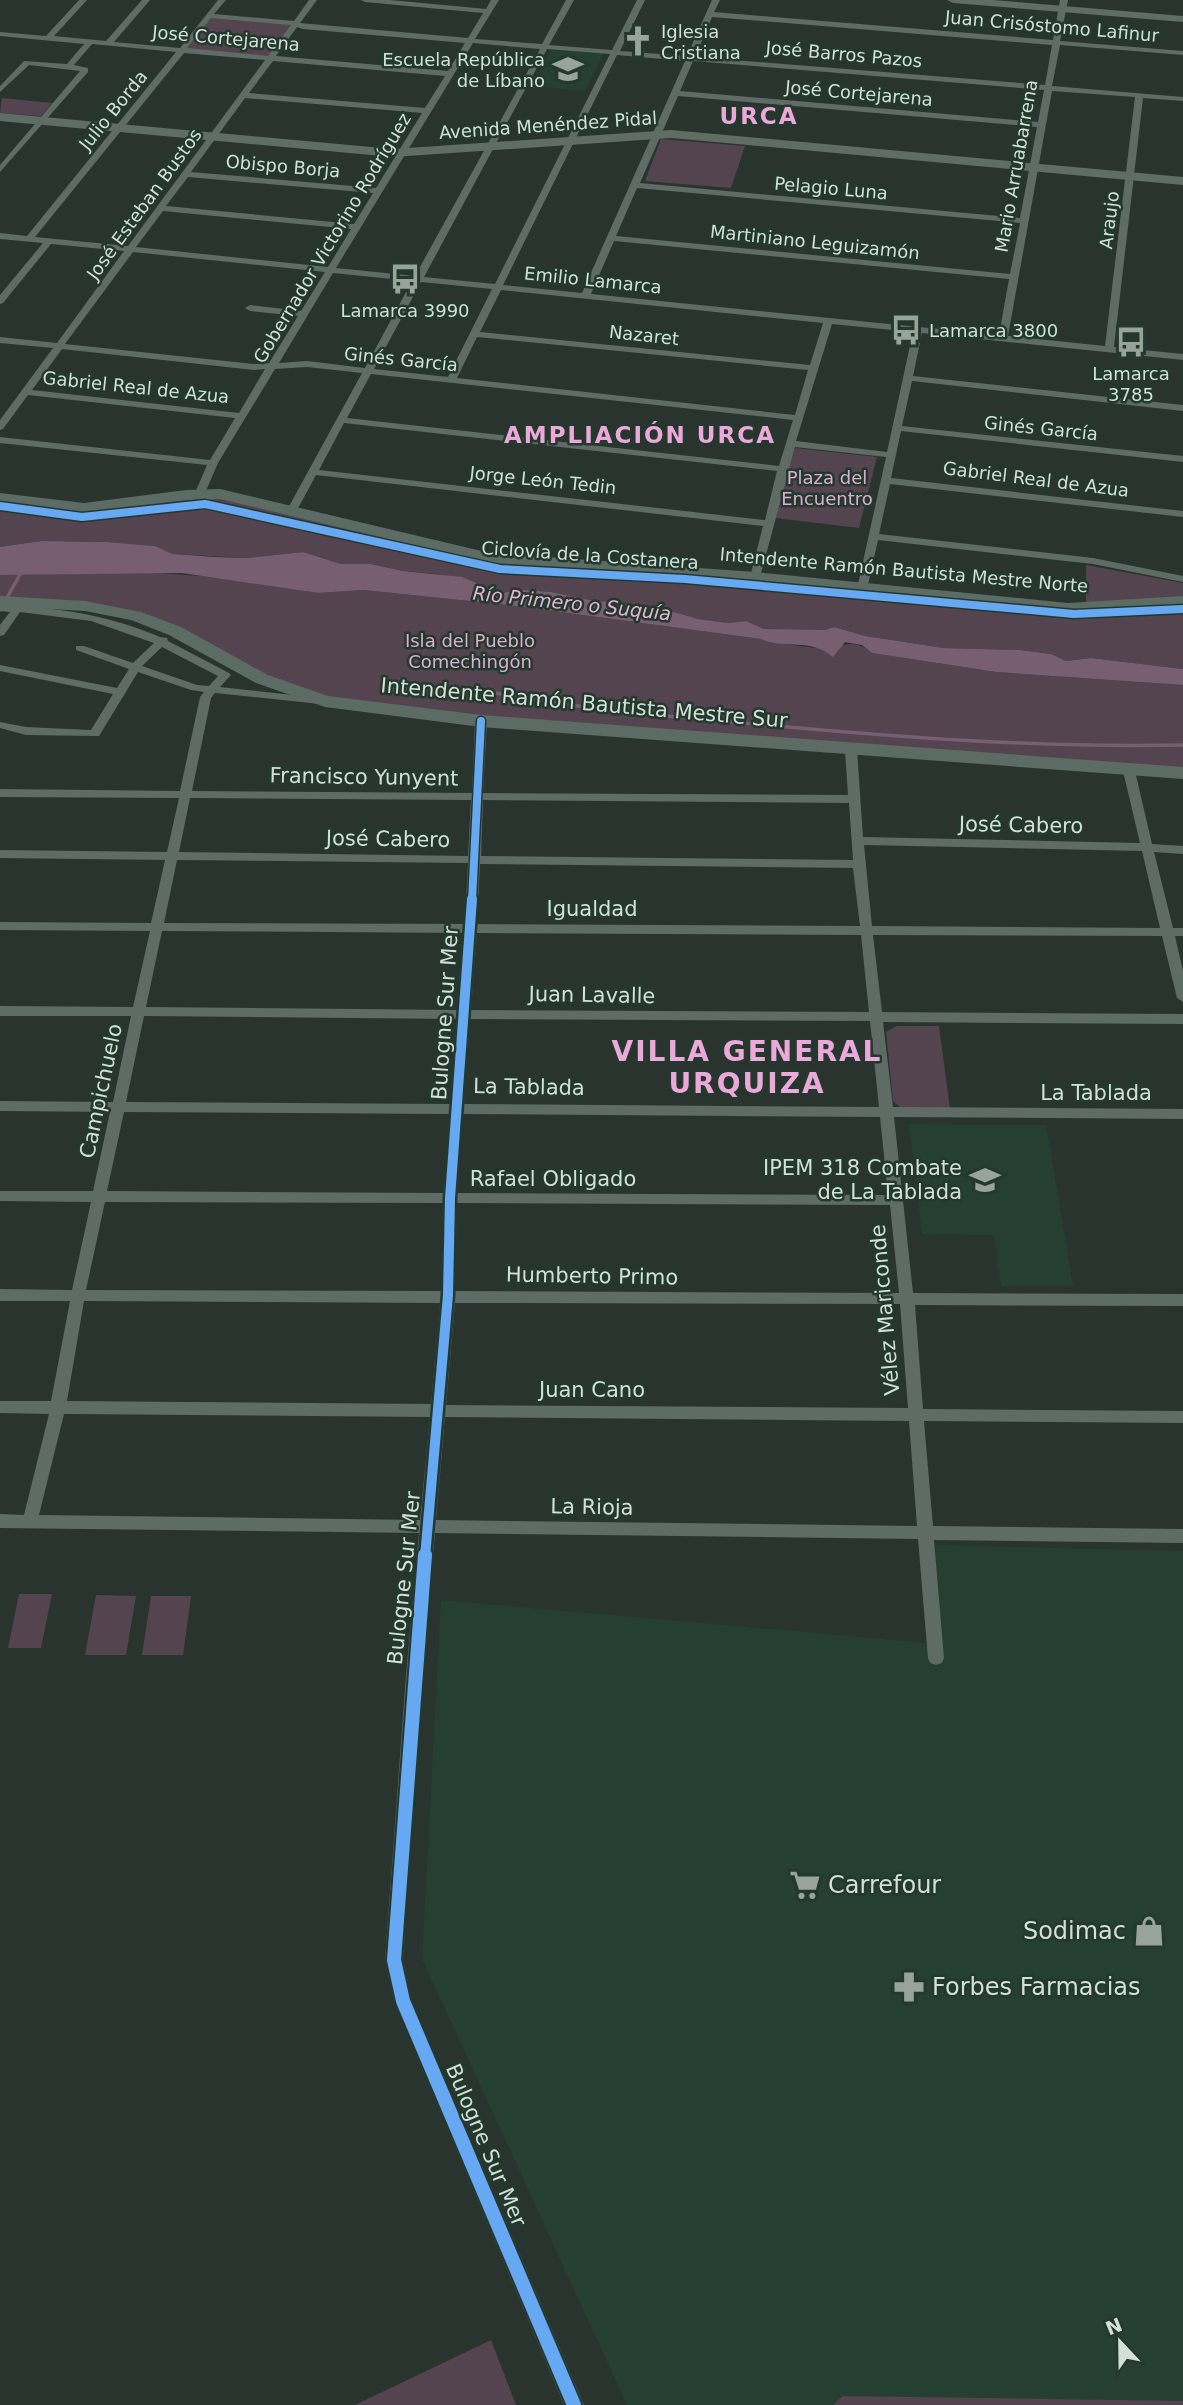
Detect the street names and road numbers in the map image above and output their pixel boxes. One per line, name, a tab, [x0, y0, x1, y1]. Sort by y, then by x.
street label: Juan Crisóstomo Lafinur	[943, 6, 1160, 46]
street label: José Cortejarena	[150, 21, 301, 55]
street label: José Barros Pazos	[764, 37, 923, 71]
street label: Julio Borda	[74, 66, 151, 155]
street label: José Cortejarena	[783, 76, 934, 110]
street label: Mario Arruabarrena	[990, 78, 1042, 254]
street label: Avenida Menéndez Pidal	[438, 107, 658, 143]
street label: Gobernador Victorino Rodríguez	[249, 109, 415, 367]
street label: José Esteban Bustos	[82, 124, 206, 284]
street label: Obispo Borja	[225, 151, 341, 181]
street label: Pelagio Luna	[773, 173, 889, 203]
street label: Araujo	[1095, 190, 1123, 250]
street label: Martiniano Leguizamón	[709, 221, 921, 263]
street label: Emilio Lamarca	[523, 262, 663, 298]
street label: Nazaret	[608, 321, 680, 349]
street label: Ginés García	[343, 343, 459, 375]
street label: Gabriel Real de Azua	[42, 367, 230, 407]
street label: Ginés García	[983, 412, 1099, 444]
street label: Gabriel Real de Azua	[942, 457, 1130, 501]
street label: Jorge León Tedin	[468, 462, 617, 498]
street label: Ciclovía de la Costanera	[481, 537, 699, 573]
street label: Intendente Ramón Bautista Mestre Norte	[719, 543, 1089, 597]
street label: Intendente Ramón Bautista Mestre Sur	[380, 673, 789, 733]
street label: Francisco Yunyent	[269, 763, 459, 791]
street label: José Cabero	[957, 812, 1083, 838]
street label: José Cabero	[324, 826, 450, 852]
street label: Igualdad	[546, 897, 638, 921]
street label: Bulogne Sur Mer	[427, 925, 463, 1101]
street label: Juan Lavalle	[526, 982, 656, 1008]
street label: Campichuelo	[75, 1022, 127, 1160]
street label: La Tablada	[473, 1074, 585, 1100]
street label: La Tablada	[1040, 1081, 1152, 1105]
street label: Rafael Obligado	[470, 1167, 636, 1191]
street label: Vélez Mariconde	[866, 1224, 904, 1396]
street label: Humberto Primo	[506, 1262, 678, 1290]
street label: Juan Cano	[537, 1378, 645, 1402]
street label: Bulogne Sur Mer	[383, 1490, 425, 1666]
street label: La Rioja	[550, 1494, 634, 1520]
street label: Bulogne Sur Mer	[441, 2060, 531, 2230]

